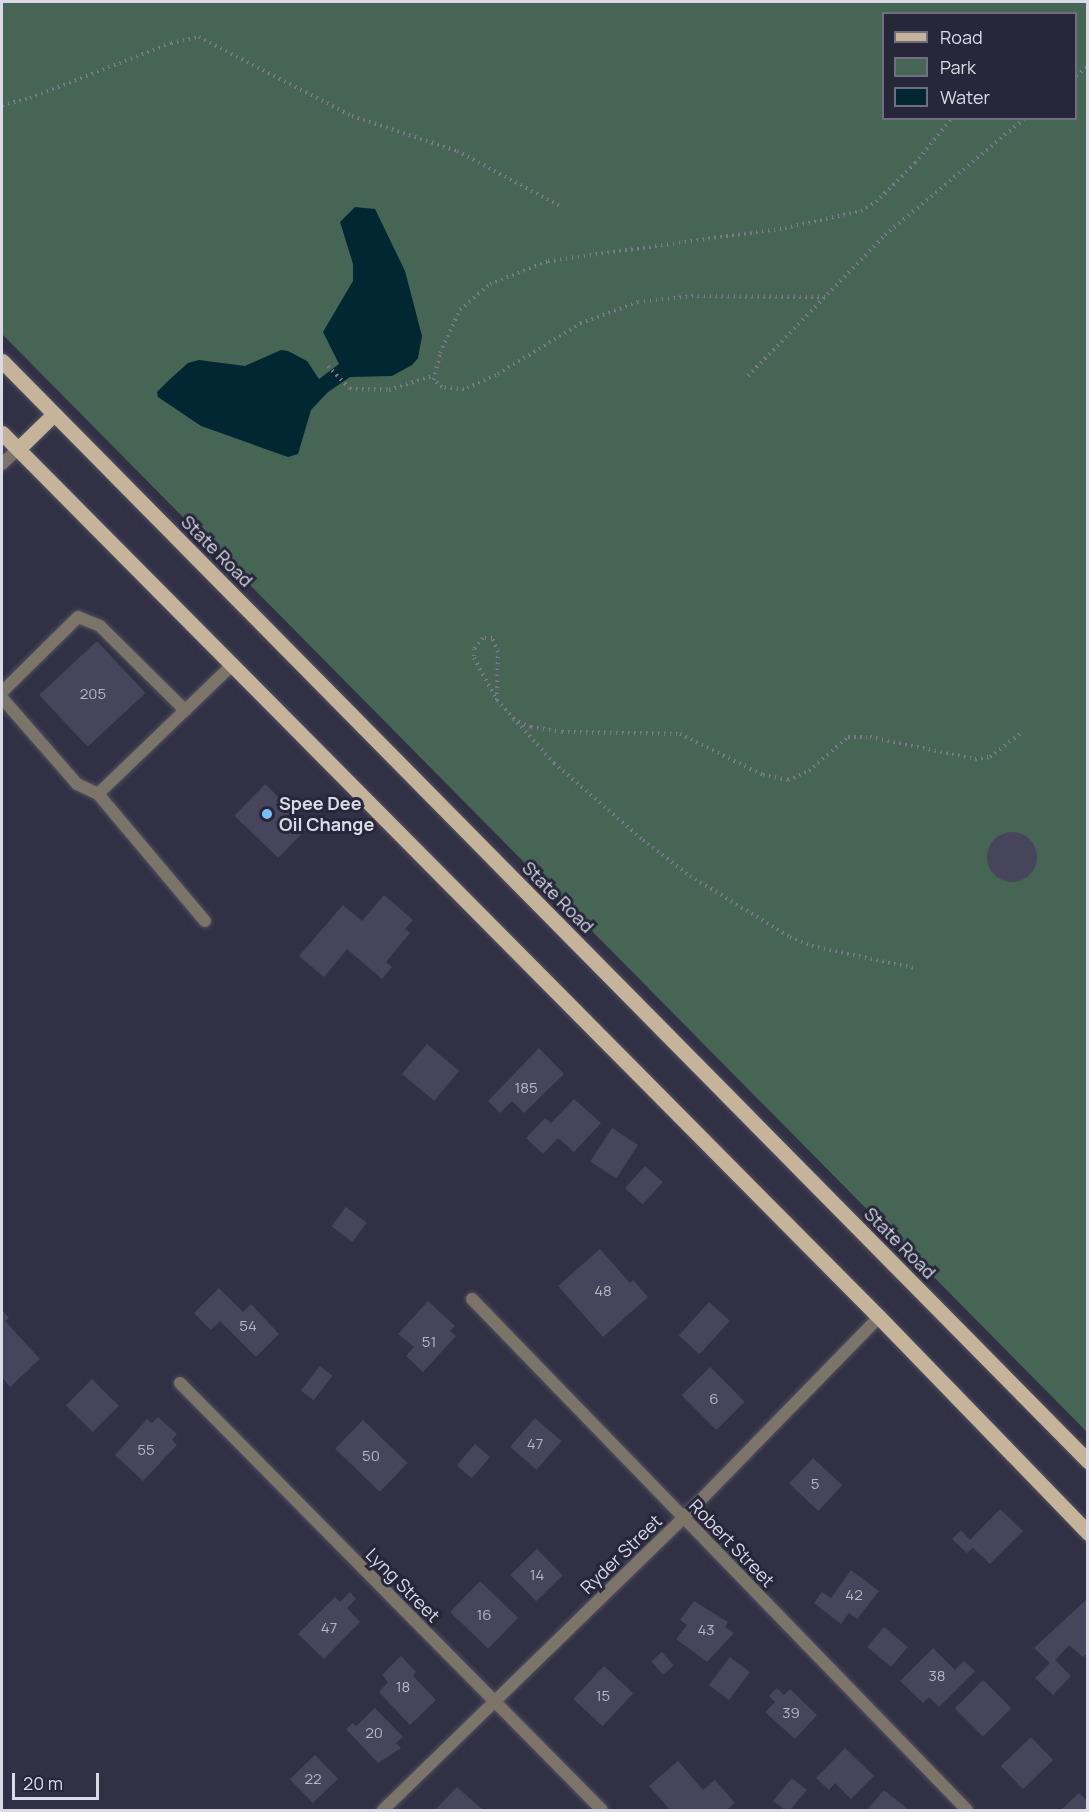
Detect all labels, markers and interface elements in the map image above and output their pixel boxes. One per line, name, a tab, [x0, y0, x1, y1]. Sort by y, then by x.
legend	[882, 12, 1077, 120]
text: Road	[940, 25, 983, 49]
text: Park	[940, 55, 976, 79]
text: Water	[940, 85, 990, 109]
street label: State Road	[177, 511, 257, 591]
house number: 205	[80, 685, 106, 703]
place label: Spee Dee Oil Change	[279, 793, 374, 836]
marker: Spee Dee Oil Change	[260, 807, 274, 821]
street label: State Road	[518, 857, 598, 937]
house number: 185	[514, 1079, 538, 1097]
street label: State Road	[860, 1203, 940, 1283]
house number: 48	[594, 1282, 612, 1300]
house number: 54	[239, 1317, 257, 1335]
house number: 51	[422, 1333, 436, 1351]
house number: 6	[709, 1390, 719, 1408]
house number: 47	[527, 1435, 543, 1453]
house number: 55	[137, 1441, 155, 1459]
house number: 50	[362, 1447, 380, 1465]
house number: 5	[811, 1475, 819, 1493]
street label: Robert Street	[685, 1495, 779, 1591]
street label: Ryder Street	[576, 1510, 666, 1598]
street label: Lyng Street	[362, 1544, 444, 1626]
house number: 14	[530, 1566, 544, 1584]
house number: 42	[845, 1586, 863, 1604]
house number: 16	[476, 1606, 492, 1624]
house number: 47	[321, 1619, 337, 1637]
house number: 43	[697, 1621, 715, 1639]
house number: 38	[928, 1667, 946, 1685]
house number: 18	[396, 1678, 410, 1696]
house number: 15	[596, 1687, 610, 1705]
house number: 39	[782, 1704, 800, 1722]
house number: 20	[365, 1724, 383, 1742]
scale bar	[15, 1761, 102, 1799]
house number: 22	[304, 1770, 322, 1788]
text: 20 m	[23, 1771, 63, 1795]

